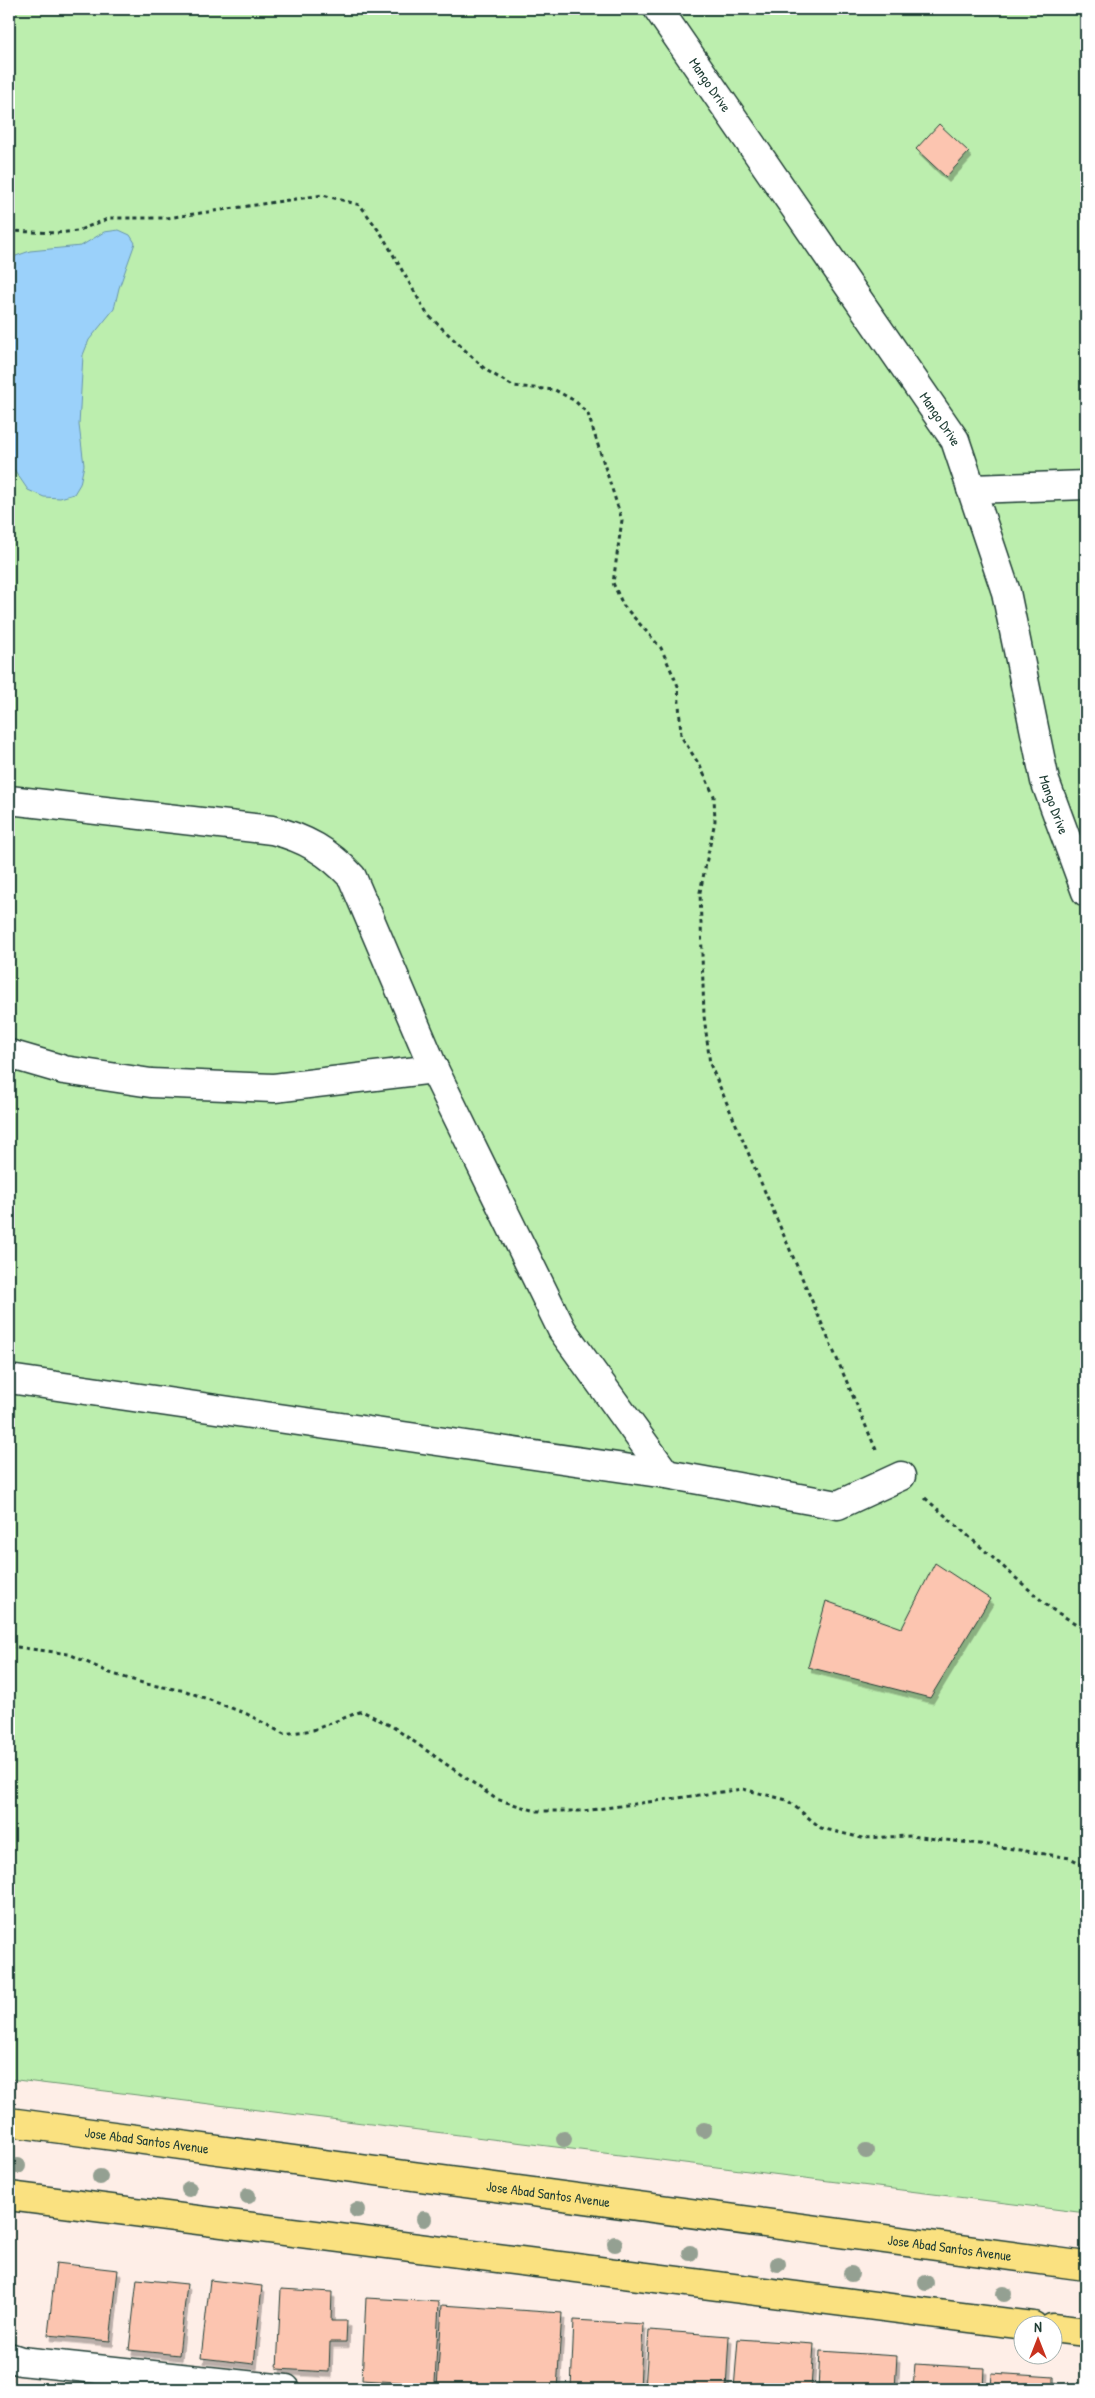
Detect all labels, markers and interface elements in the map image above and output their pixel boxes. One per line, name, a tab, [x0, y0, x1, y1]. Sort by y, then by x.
street label: Mango Drive	[685, 54, 736, 116]
street label: Mango Drive	[916, 388, 966, 448]
street label: Mango Drive	[1035, 774, 1074, 837]
street label: Jose Abad Santos Avenue	[84, 2122, 210, 2158]
street label: Jose Abad Santos Avenue	[485, 2176, 612, 2211]
street label: Jose Abad Santos Avenue	[887, 2230, 1013, 2265]
north arrow	[1012, 2316, 1062, 2366]
text: N	[1034, 2317, 1042, 2336]

